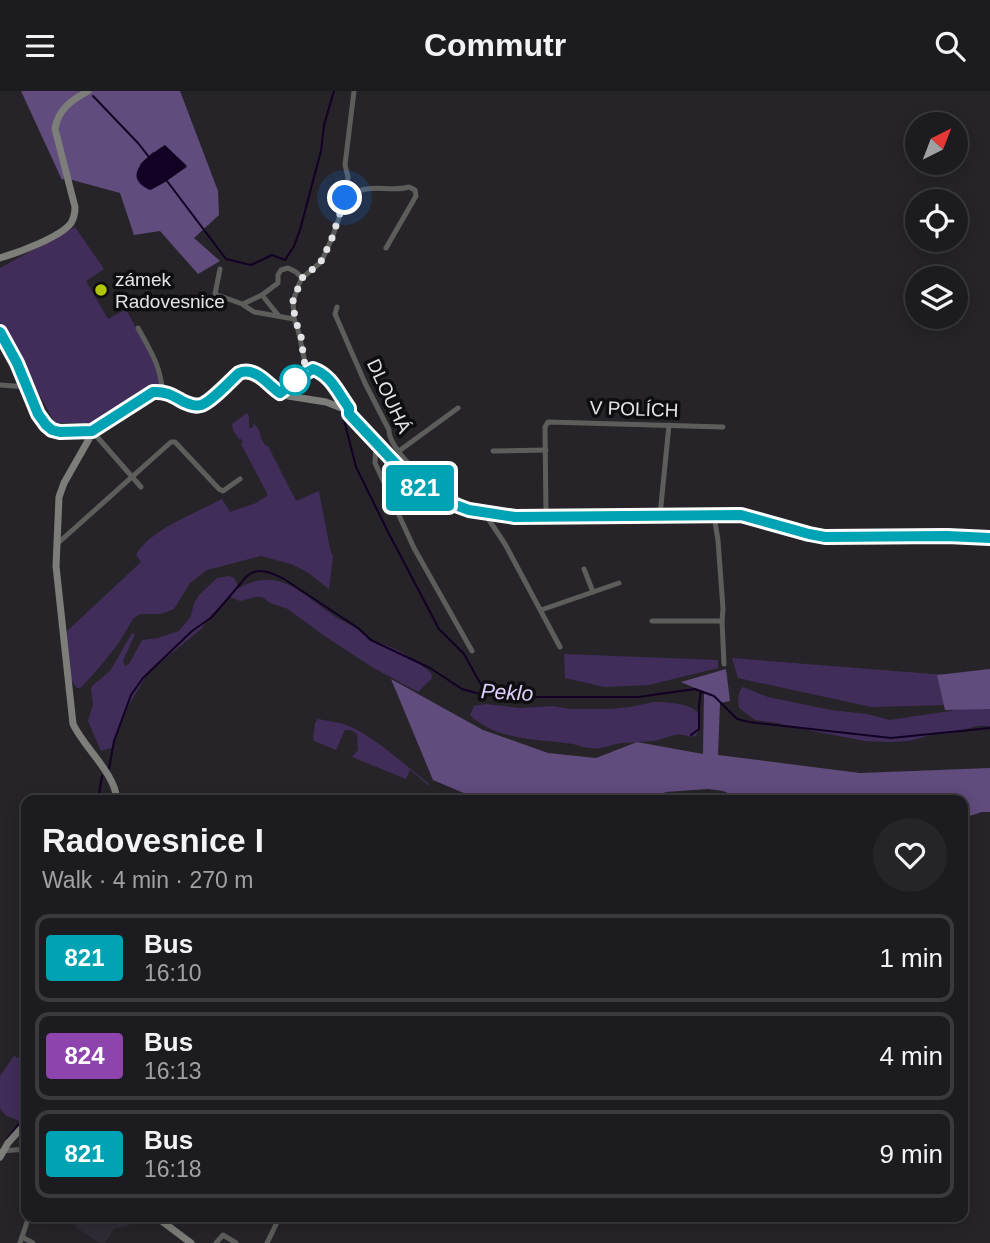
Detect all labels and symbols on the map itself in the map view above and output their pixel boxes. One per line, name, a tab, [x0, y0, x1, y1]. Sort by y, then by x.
north arrow	[905, 112, 968, 175]
your location	[327, 180, 362, 215]
place label: zámek Radovesnice	[115, 269, 225, 312]
marker: zámek Radovesnice	[93, 282, 109, 298]
street label: DLOUHÁ	[363, 356, 415, 437]
unlabelled marker	[280, 365, 310, 395]
street label: V POLÍCH	[589, 397, 679, 421]
line badge: 821	[380, 465, 460, 511]
water label: Peklo	[480, 679, 534, 705]

